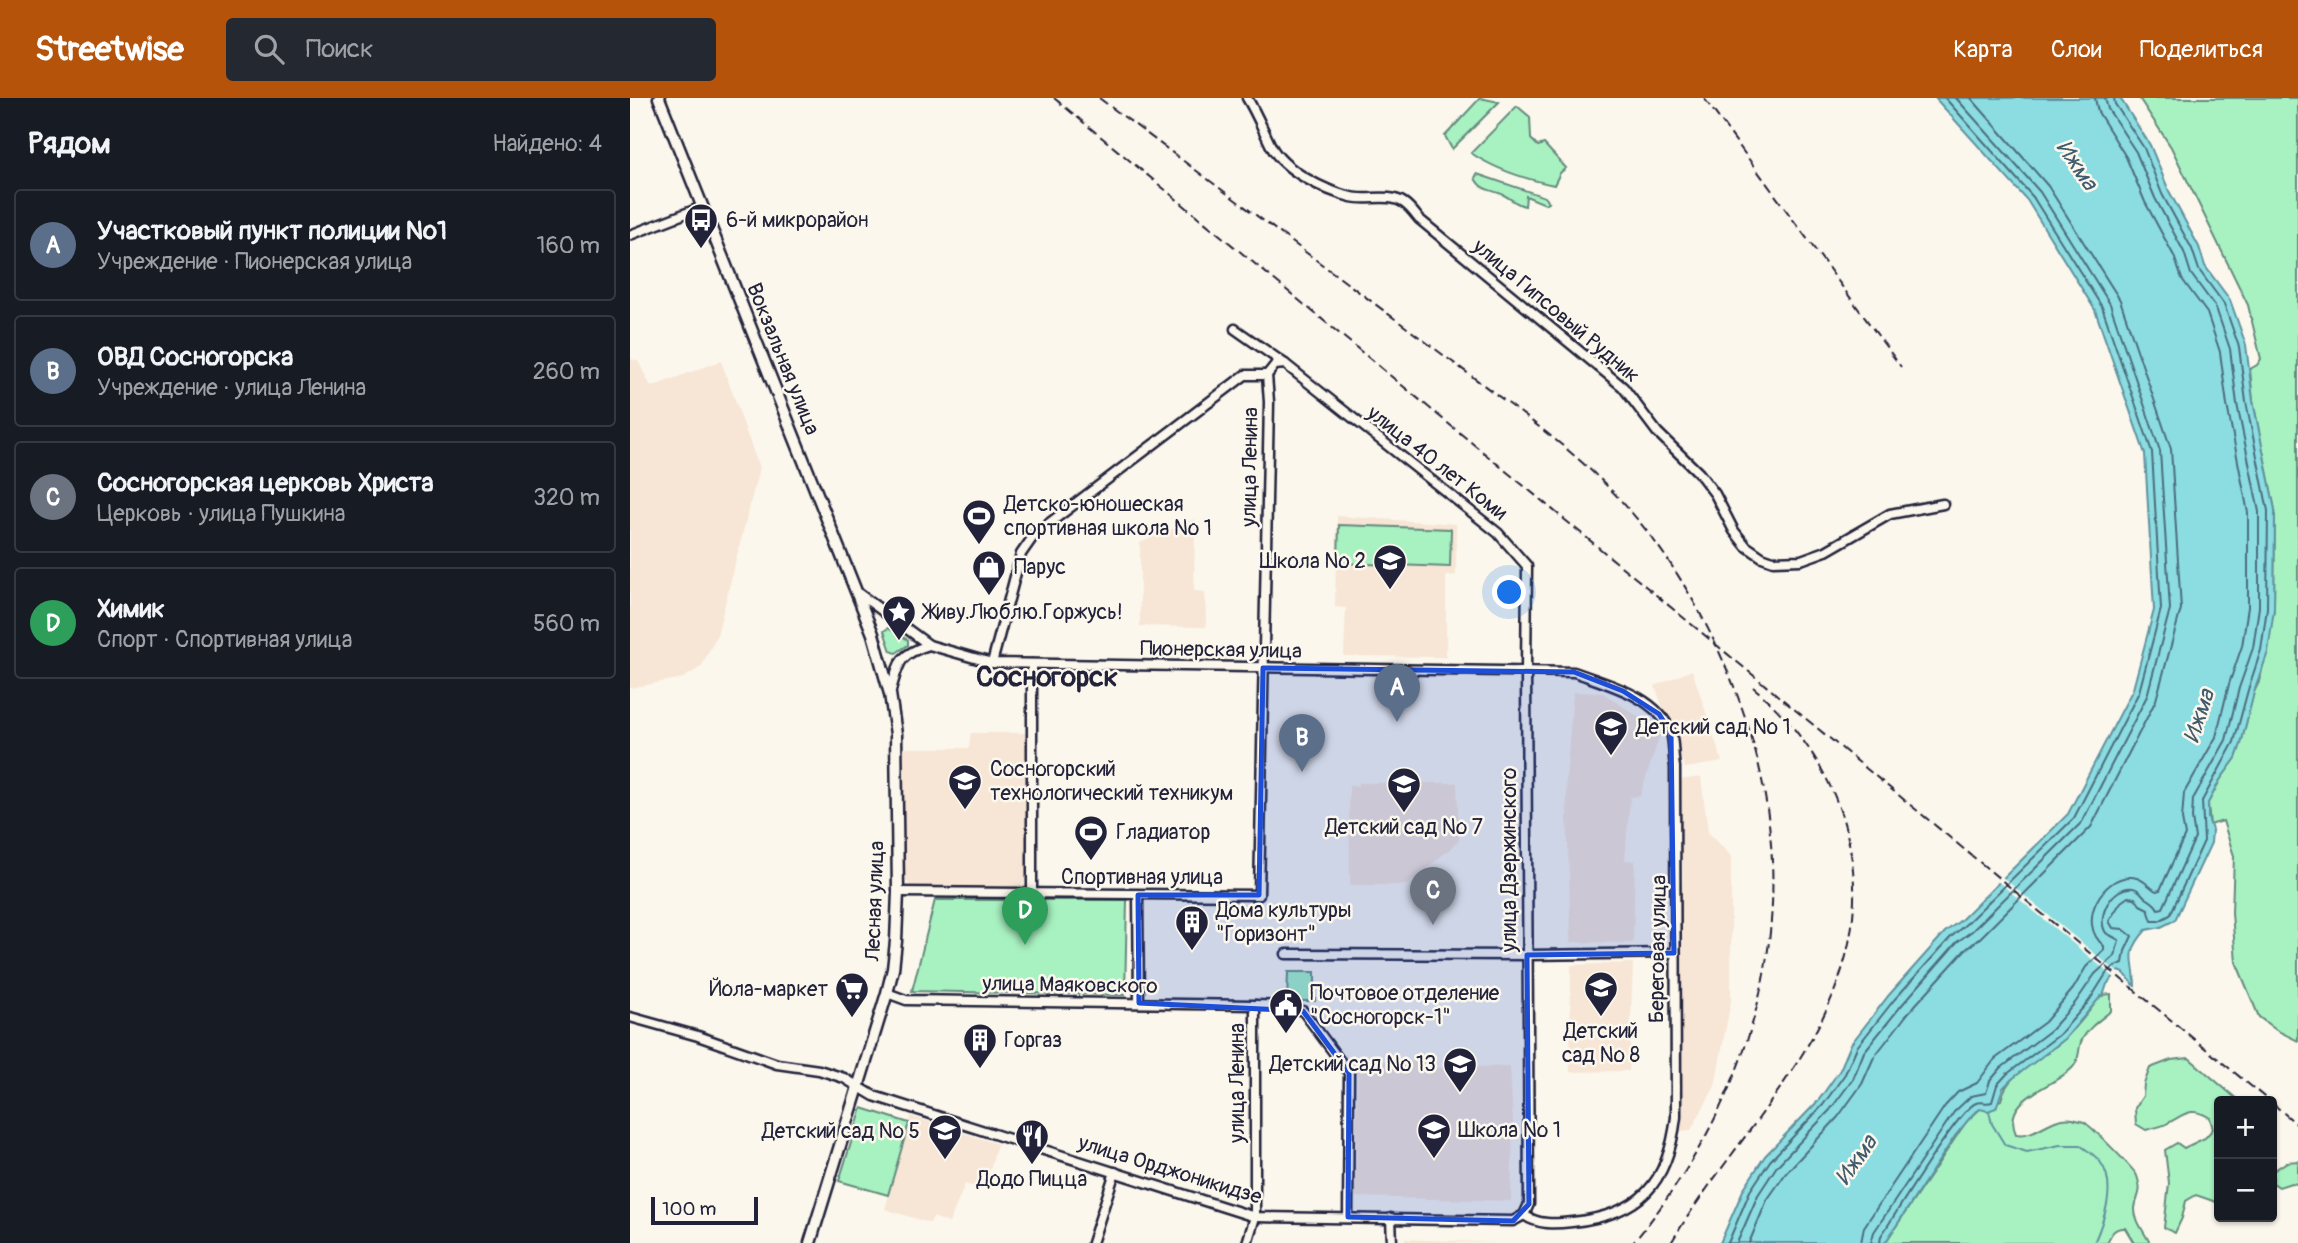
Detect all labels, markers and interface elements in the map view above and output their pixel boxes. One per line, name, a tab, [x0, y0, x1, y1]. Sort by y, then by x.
search box	[226, 18, 716, 81]
text: Streetwise	[35, 29, 184, 70]
icon: search	[250, 30, 288, 68]
text: Поиск	[306, 33, 373, 65]
text: Карта	[1953, 35, 2013, 64]
text: Слои	[2051, 35, 2102, 64]
text: Поделиться	[2140, 35, 2263, 64]
text: Рядом	[28, 125, 111, 162]
text: Найдено: 4	[492, 129, 602, 158]
water label: Ижма	[2050, 134, 2105, 197]
bus stop icon: 6-й микрорайон	[682, 201, 720, 250]
place label: 6-й микрорайон	[726, 207, 869, 234]
text: Участковый пункт полиции №1	[97, 215, 447, 247]
text: A	[46, 231, 60, 260]
text: 160 m	[536, 231, 600, 260]
street label: улица Гипсовый Рудник	[1466, 233, 1645, 389]
text: Учреждение · Пионерская улица	[97, 247, 412, 276]
street label: Вокзальная улица	[740, 279, 826, 439]
text: ОВД Сосногорска	[97, 341, 293, 373]
text: B	[46, 357, 60, 386]
text: 260 m	[533, 357, 600, 386]
text: Учреждение · улица Ленина	[97, 373, 366, 402]
street label: улица 40 лет Коми	[1361, 399, 1513, 526]
street label: улица Ленина	[1235, 407, 1265, 528]
text: Сосногорская церковь Христа	[97, 467, 434, 499]
text: C	[46, 483, 60, 512]
text: 320 m	[533, 483, 600, 512]
place label: Детско-юношеская спортивная школа № 1	[1003, 491, 1212, 542]
sports icon: Детско-юношеская спортивная школа № 1	[960, 497, 998, 546]
text: Церковь · улица Пушкина	[97, 499, 346, 528]
school or university icon: Школа № 2	[1371, 542, 1409, 591]
shop icon: Парус	[970, 548, 1008, 597]
place label: Школа № 2	[1260, 548, 1366, 575]
place label: Парус	[1014, 554, 1066, 581]
your location	[1492, 575, 1526, 609]
text: Химик	[97, 593, 165, 625]
place icon: Живу.Люблю.Горжусь!	[880, 593, 918, 642]
place label: Живу.Люблю.Горжусь!	[921, 599, 1123, 626]
text: D	[46, 609, 60, 638]
text: 560 m	[533, 609, 600, 638]
text: Спорт · Спортивная улица	[97, 625, 352, 654]
street label: Пионерская улица	[1140, 635, 1302, 665]
district label: Сосногорск	[976, 660, 1118, 695]
pin: A	[1374, 664, 1420, 722]
water label: Ижма	[2177, 684, 2222, 746]
school or university icon: Детский сад № 1	[1592, 708, 1630, 757]
pin: B	[1279, 714, 1325, 772]
place label: Детский сад № 1	[1635, 714, 1791, 741]
place label: Сосногорский технологический техникум	[990, 756, 1233, 807]
school or university icon: Сосногорский технологический техникум	[946, 762, 984, 811]
school or university icon: Детский сад № 7	[1385, 765, 1423, 814]
street label: улица Дзержинского	[1496, 768, 1523, 953]
sports icon: Гладиатор	[1072, 813, 1110, 862]
place label: Детский сад № 7	[1324, 814, 1483, 841]
place label: Гладиатор	[1116, 819, 1210, 846]
street label: Лесная улица	[859, 840, 891, 963]
street label: Спортивная улица	[1061, 864, 1223, 891]
pin: C	[1410, 867, 1456, 925]
street label: Береговая улица	[1643, 875, 1673, 1023]
pin: D	[1002, 887, 1048, 945]
place label: Дома культуры "Горизонт"	[1215, 897, 1351, 948]
building icon: Дома культуры "Горизонт"	[1173, 903, 1211, 952]
school or university icon: Детский сад № 8	[1582, 969, 1620, 1018]
supermarket icon: Йола-маркет	[833, 970, 871, 1019]
street label: улица Маяковского	[981, 970, 1158, 1000]
place label: Йола-маркет	[709, 976, 828, 1003]
place label: Почтовое отделение "Сосногорск-1"	[1310, 980, 1500, 1031]
public building icon: Почтовое отделение "Сосногорск-1"	[1267, 986, 1305, 1035]
place label: Детский сад № 8	[1562, 1018, 1640, 1069]
building icon: Горгаз	[961, 1021, 999, 1070]
street label: улица Ленина	[1224, 1023, 1251, 1144]
place label: Горгаз	[1004, 1027, 1062, 1054]
school or university icon: Детский сад № 13	[1441, 1045, 1479, 1094]
place label: Детский сад № 13	[1268, 1051, 1436, 1078]
map controls	[2214, 1096, 2277, 1222]
button: +	[2214, 1096, 2277, 1159]
school or university icon: Школа № 1	[1415, 1111, 1453, 1160]
school or university icon: Детский сад № 5	[926, 1112, 964, 1161]
restaurant icon: Додо Пицца	[1013, 1117, 1051, 1166]
place label: Школа № 1	[1458, 1117, 1561, 1144]
place label: Детский сад № 5	[761, 1118, 920, 1145]
water label: Ижма	[1829, 1128, 1884, 1191]
street label: улица Орджоникидзе	[1074, 1129, 1266, 1211]
button: −	[2214, 1159, 2277, 1222]
place label: Додо Пицца	[976, 1166, 1087, 1193]
scale bar	[651, 1194, 758, 1226]
text: 100 m	[662, 1197, 716, 1221]

